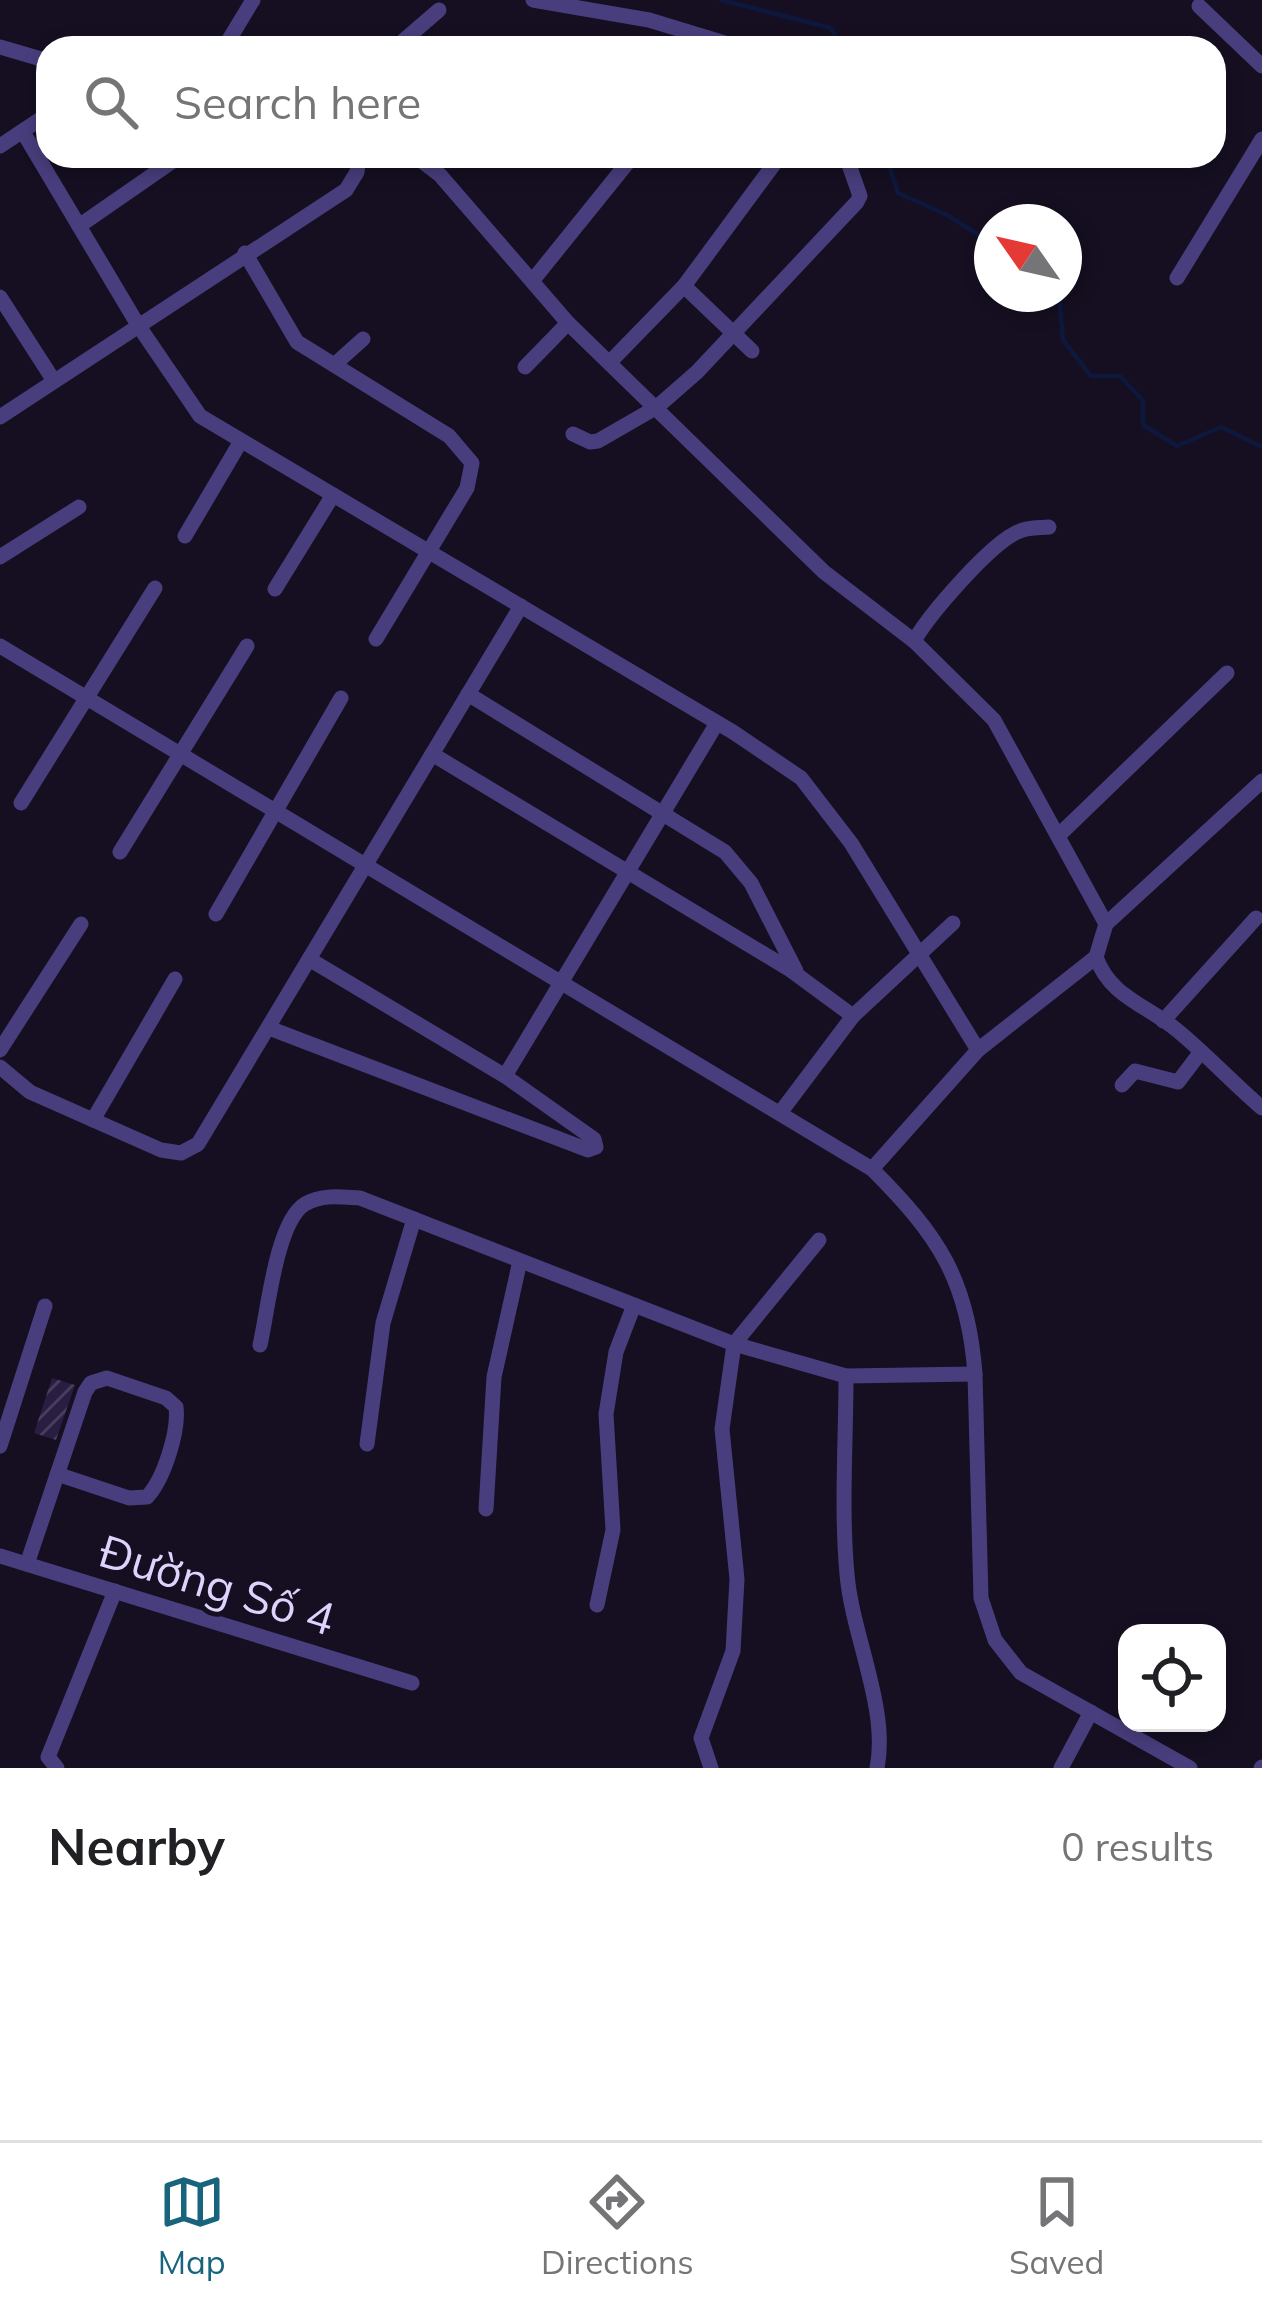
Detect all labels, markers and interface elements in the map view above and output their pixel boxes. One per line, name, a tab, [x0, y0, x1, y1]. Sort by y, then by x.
search box	[36, 36, 1226, 168]
icon: search	[78, 69, 144, 135]
text: Search here	[174, 74, 421, 130]
north arrow	[974, 204, 1082, 312]
street label: Đường Số 4	[93, 1522, 342, 1646]
map controls	[1118, 1624, 1226, 1732]
button: locate	[1118, 1624, 1226, 1732]
text: Nearby	[48, 1814, 225, 1878]
text: 0 results	[1061, 1822, 1214, 1871]
tab: Map	[158, 2169, 226, 2282]
tab: Directions	[541, 2169, 694, 2282]
tab: Saved	[1009, 2169, 1104, 2282]

